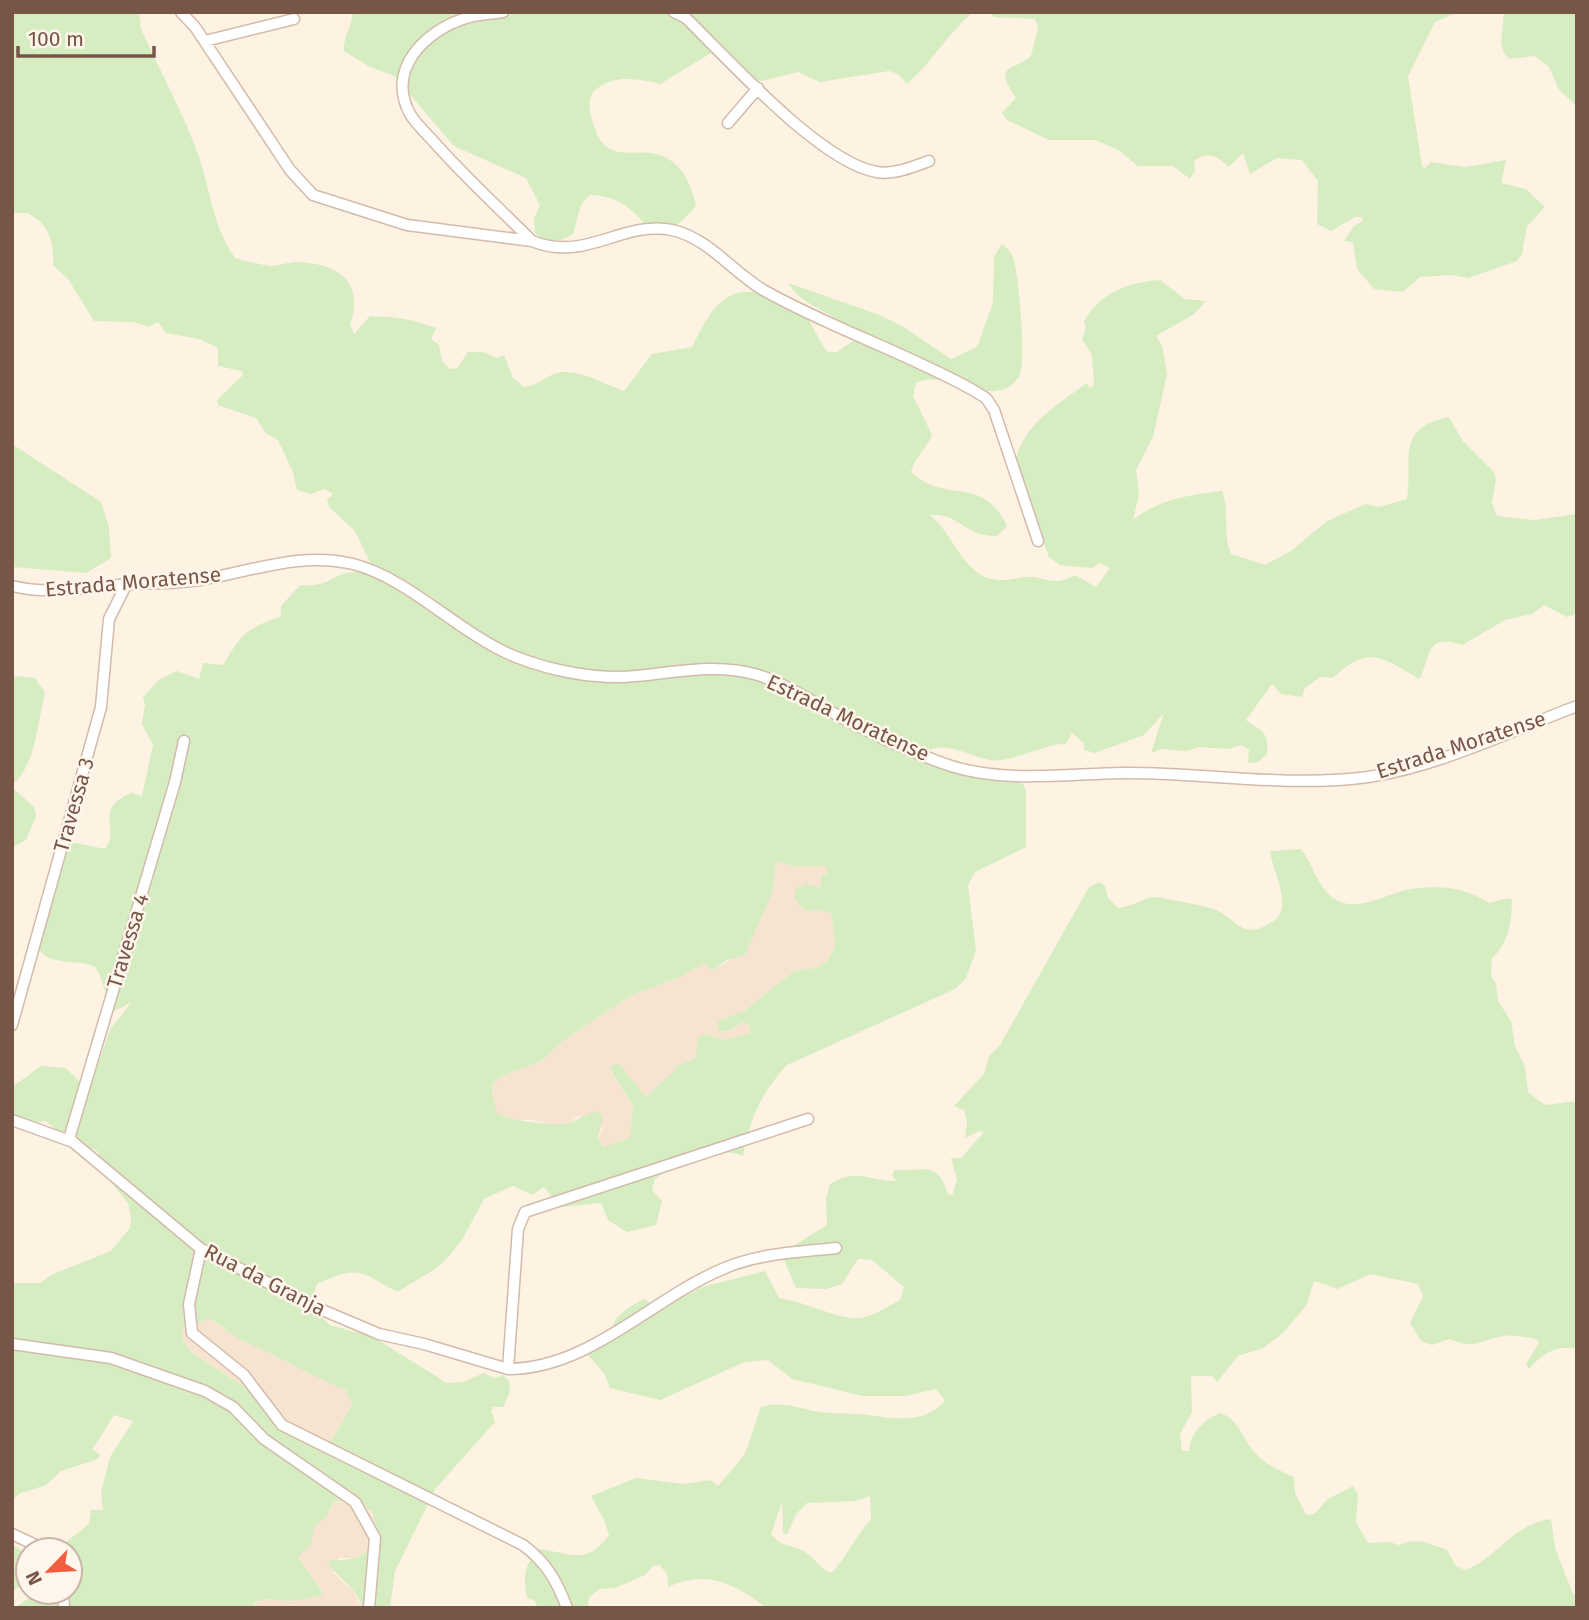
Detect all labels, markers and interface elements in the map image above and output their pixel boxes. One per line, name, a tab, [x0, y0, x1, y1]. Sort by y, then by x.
scale bar	[18, 14, 154, 58]
text: 100 m	[28, 26, 84, 52]
street label: Estrada Moratense	[44, 561, 222, 603]
street label: Estrada Moratense	[763, 669, 933, 767]
street label: Estrada Moratense	[1373, 705, 1549, 785]
street label: Travessa 3	[48, 755, 100, 855]
street label: Travessa 4	[101, 890, 155, 992]
street label: Rua da Granja	[200, 1238, 330, 1322]
north arrow	[14, 1536, 84, 1606]
text: N	[21, 1567, 47, 1589]

